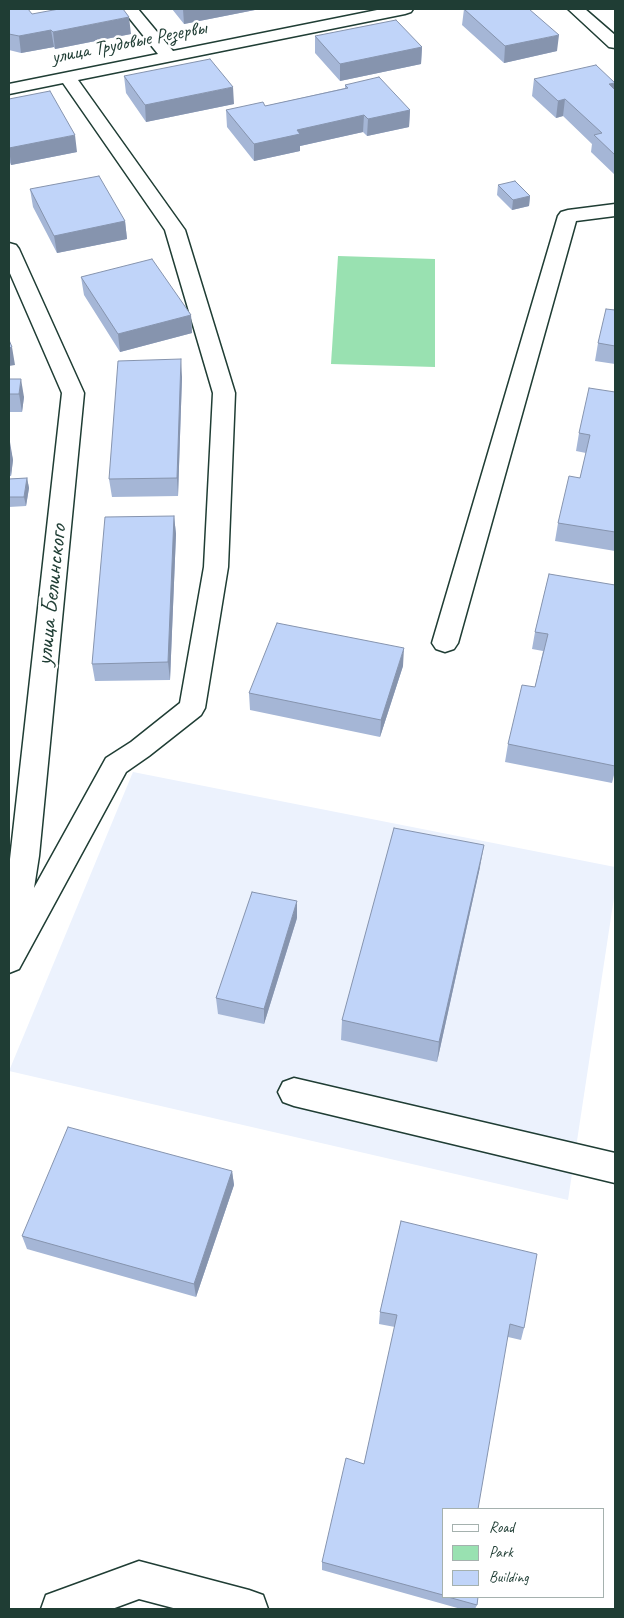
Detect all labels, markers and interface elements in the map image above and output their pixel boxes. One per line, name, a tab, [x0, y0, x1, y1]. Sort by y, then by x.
street label: улица Трудовые Резервы	[49, 16, 209, 70]
street label: улица Белинского	[30, 523, 74, 667]
legend	[442, 1508, 604, 1598]
text: Road	[489, 1518, 514, 1537]
text: Park	[489, 1543, 513, 1562]
text: Building	[489, 1568, 528, 1587]

